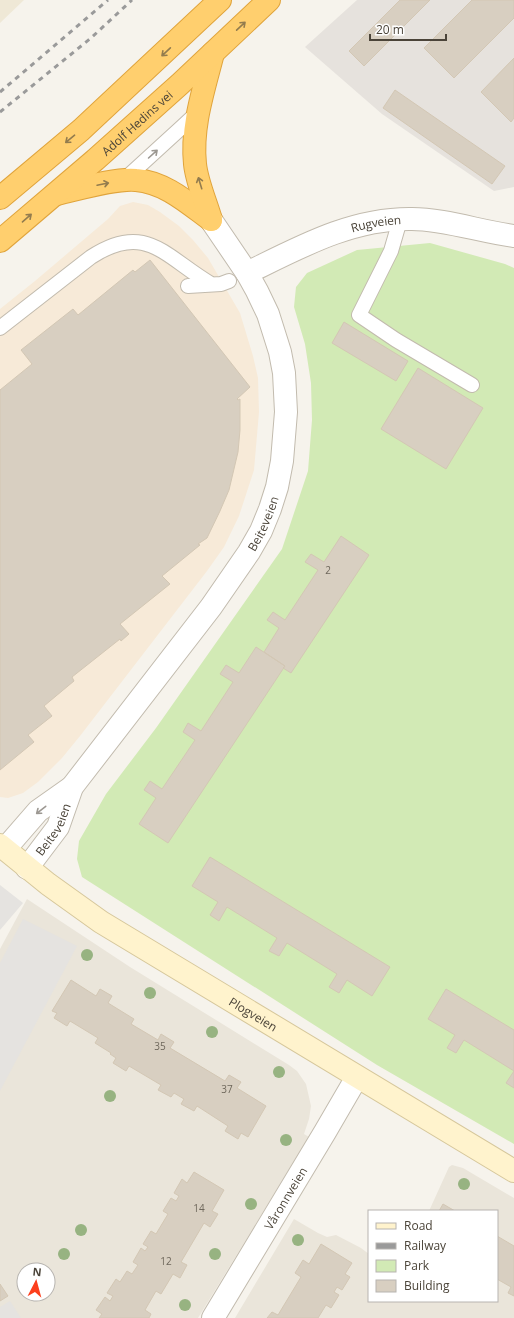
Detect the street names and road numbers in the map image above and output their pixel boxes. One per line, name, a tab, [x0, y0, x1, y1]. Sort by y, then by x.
street label: Adolf Hedins vei	[98, 86, 176, 159]
street label: Rugveien	[349, 211, 402, 236]
street label: Beiteveien	[243, 494, 282, 554]
street label: Beiteveien	[31, 801, 74, 859]
street label: Plogveien	[226, 993, 281, 1035]
street label: Våronnveien	[260, 1163, 311, 1233]

